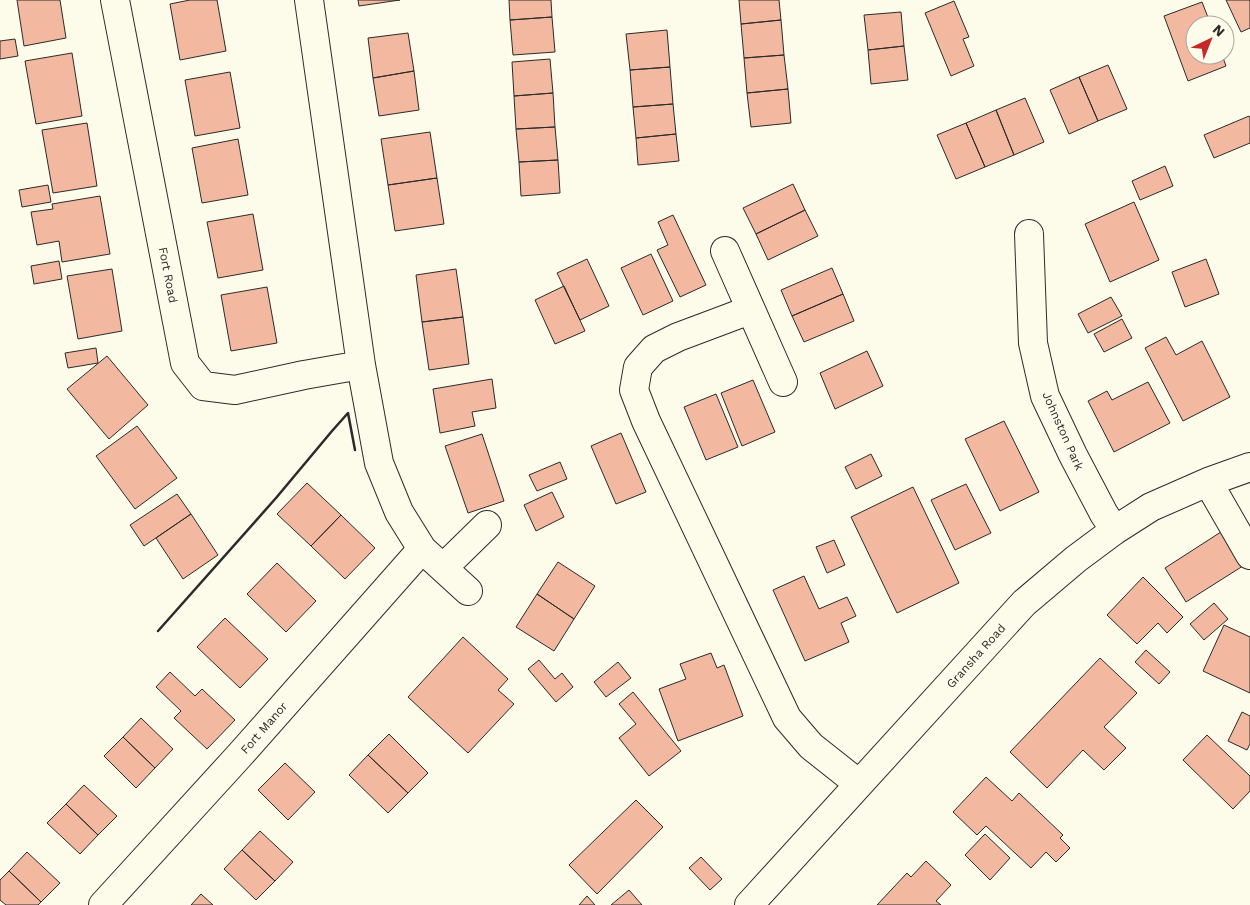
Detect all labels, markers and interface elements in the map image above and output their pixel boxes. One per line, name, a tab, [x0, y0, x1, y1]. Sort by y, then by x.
north arrow	[1185, 15, 1235, 65]
text: N	[1210, 21, 1228, 40]
street label: Fort Road	[156, 246, 180, 304]
street label: Johnston Park	[1039, 389, 1087, 473]
street label: Gransha Road	[944, 621, 1008, 691]
street label: Fort Manor	[238, 699, 290, 757]

